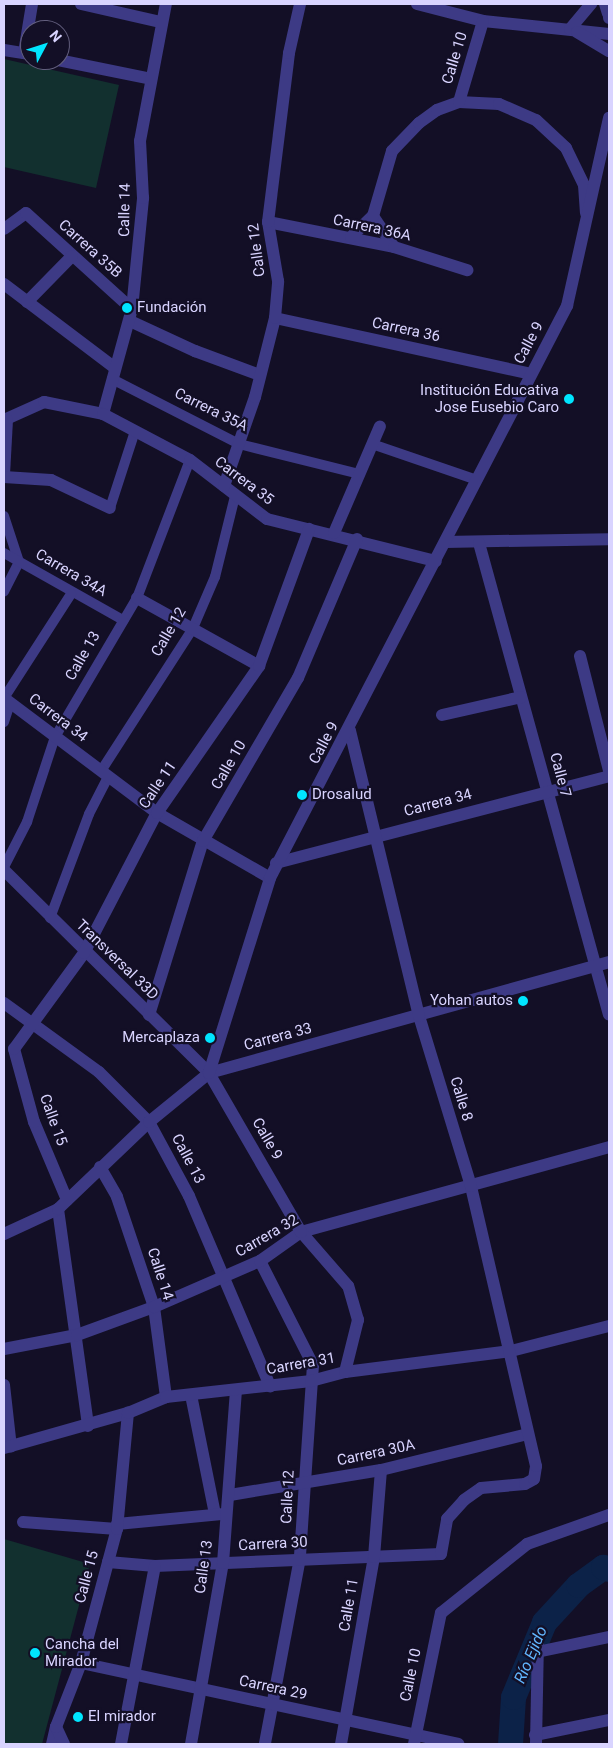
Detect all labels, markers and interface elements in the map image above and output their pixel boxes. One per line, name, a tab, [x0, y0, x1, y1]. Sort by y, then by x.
north arrow	[20, 20, 70, 70]
text: N	[46, 27, 65, 45]
street label: Calle 10	[439, 30, 471, 86]
street label: Calle 14	[116, 183, 134, 237]
street label: Carrera 36A	[331, 211, 413, 245]
street label: Carrera 35B	[55, 216, 125, 282]
street label: Calle 12	[245, 222, 269, 278]
place label: Fundación	[137, 299, 207, 317]
marker: Fundación	[121, 302, 133, 314]
street label: Carrera 36	[370, 314, 442, 346]
street label: Calle 9	[510, 319, 548, 367]
place label: Institución Educativa Jose Eusebio Caro	[420, 381, 559, 416]
street label: Carrera 35A	[171, 385, 251, 435]
marker: Institución Educativa Jose Eusebio Caro	[563, 393, 575, 405]
street label: Carrera 35	[211, 453, 277, 509]
street label: Carrera 34A	[32, 545, 110, 601]
street label: Calle 12	[148, 604, 190, 660]
street label: Calle 13	[62, 628, 104, 684]
street label: Carrera 34	[25, 690, 91, 746]
street label: Calle 9	[305, 719, 343, 767]
street label: Calle 10	[208, 737, 250, 793]
street label: Calle 7	[545, 751, 575, 799]
street label: Calle 11	[136, 758, 180, 812]
street label: Carrera 34	[402, 785, 474, 821]
place label: Drosalud	[312, 786, 372, 804]
marker: Drosalud	[296, 789, 308, 801]
street label: Transversal 33D	[72, 916, 162, 1004]
place label: Yohan autos	[430, 992, 513, 1010]
marker: Yohan autos	[517, 995, 529, 1007]
street label: Carrera 33	[242, 1019, 314, 1055]
place label: Mercaplaza	[122, 1029, 200, 1047]
marker: Mercaplaza	[204, 1032, 216, 1044]
street label: Calle 8	[446, 1075, 476, 1123]
street label: Calle 15	[35, 1092, 71, 1148]
street label: Calle 9	[248, 1115, 286, 1163]
street label: Calle 13	[167, 1131, 209, 1187]
street label: Carrera 32	[232, 1211, 302, 1261]
street label: Calle 14	[143, 1246, 177, 1302]
street label: Carrera 31	[265, 1349, 337, 1379]
street label: Carrera 30A	[335, 1436, 417, 1470]
street label: Calle 12	[278, 1470, 298, 1524]
street label: Carrera 30	[238, 1533, 308, 1555]
street label: Calle 13	[191, 1539, 217, 1595]
street label: Calle 15	[71, 1549, 103, 1605]
street label: Calle 11	[335, 1577, 363, 1633]
water label: Río Ejido	[510, 1624, 552, 1686]
place label: Cancha del Mirador	[45, 1635, 119, 1670]
marker: Cancha del Mirador	[29, 1647, 41, 1659]
street label: Calle 10	[397, 1647, 425, 1703]
street label: Carrera 29	[237, 1672, 309, 1704]
place label: El mirador	[88, 1708, 156, 1726]
marker: El mirador	[72, 1711, 84, 1723]

